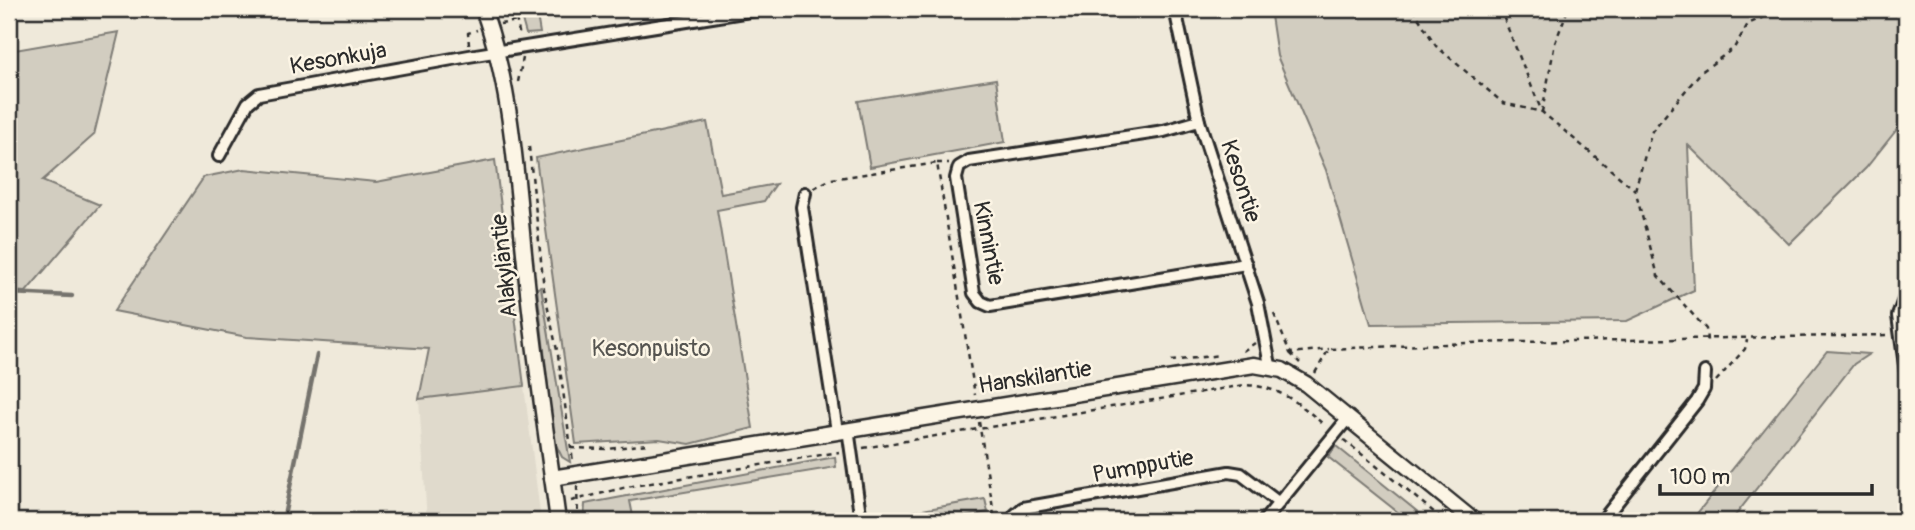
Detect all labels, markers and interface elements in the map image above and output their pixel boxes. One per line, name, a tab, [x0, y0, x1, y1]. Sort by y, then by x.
street label: Kesonkuja	[287, 35, 389, 81]
street label: Kesontie	[1214, 136, 1268, 227]
street label: Kinnintie	[967, 198, 1011, 288]
street label: Alakyläntie	[484, 212, 524, 319]
park label: Kesonpuisto	[591, 334, 711, 363]
street label: Hanskilantie	[976, 354, 1094, 400]
street label: Pumpputie	[1090, 443, 1196, 489]
scale bar	[1660, 453, 1871, 497]
text: 100 m	[1670, 464, 1730, 491]

